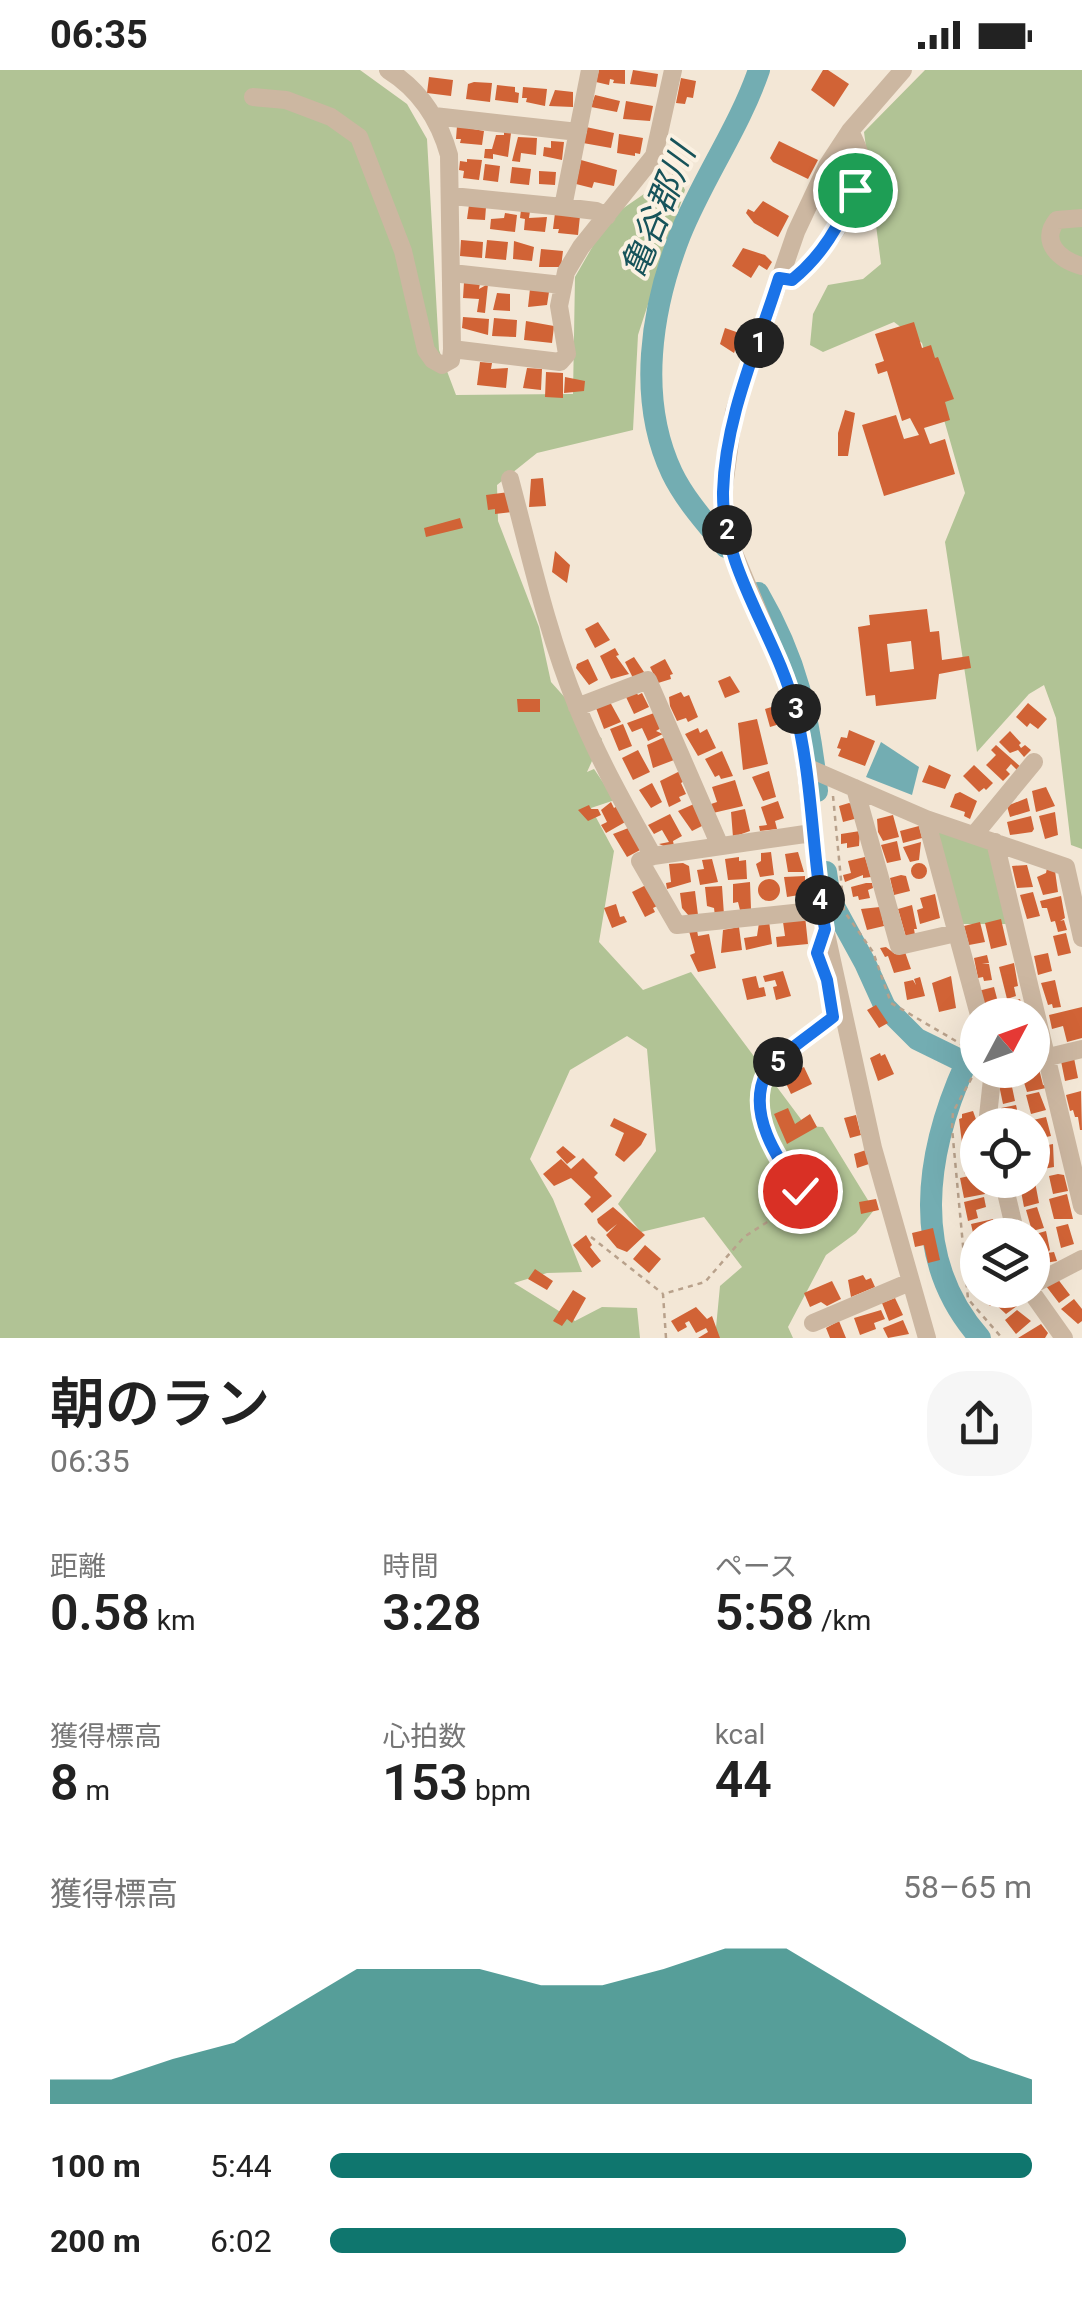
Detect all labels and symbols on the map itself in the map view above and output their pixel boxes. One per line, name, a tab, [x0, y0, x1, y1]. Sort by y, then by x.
water label: 亀谷郡川	[613, 135, 705, 284]
pin	[813, 148, 898, 233]
pin: 1	[734, 318, 784, 368]
pin: 2	[702, 505, 752, 555]
pin: 3	[771, 684, 821, 734]
pin: 4	[795, 875, 845, 925]
north arrow	[960, 998, 1050, 1088]
pin: 5	[753, 1037, 803, 1087]
pin	[758, 1149, 843, 1234]

